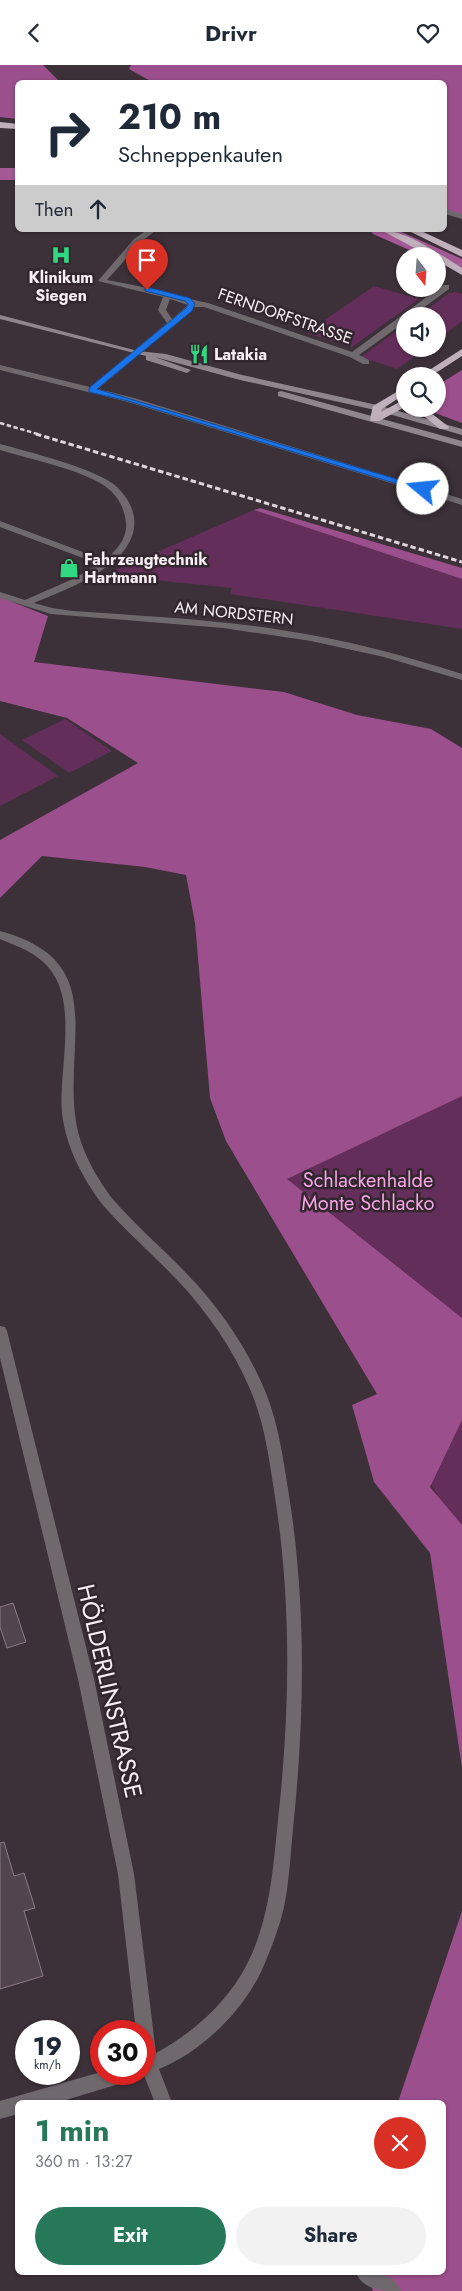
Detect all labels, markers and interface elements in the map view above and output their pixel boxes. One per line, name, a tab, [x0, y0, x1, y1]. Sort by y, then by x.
text: Drivr	[205, 17, 257, 49]
icon: back	[20, 19, 48, 47]
icon: heart	[414, 19, 442, 47]
text: 210 m	[118, 92, 221, 142]
icon: right	[35, 100, 100, 165]
text: Schneppenkauten	[118, 138, 283, 170]
icon: ahead	[84, 195, 112, 223]
text: Then	[35, 196, 74, 223]
pin	[126, 239, 168, 290]
hospital icon: Klinikum Siegen	[50, 244, 72, 266]
icon: arrive	[133, 246, 161, 274]
north arrow	[396, 247, 446, 297]
map controls	[396, 247, 446, 417]
place label: Klinikum Siegen	[29, 266, 93, 307]
street label: FERNDORFSTRASSE	[215, 282, 355, 350]
button: sound	[396, 307, 446, 357]
restaurant icon: Latakia	[188, 343, 210, 365]
place label: Latakia	[214, 343, 267, 366]
button: search	[396, 367, 446, 417]
position arrow	[396, 462, 448, 514]
place label: Fahrzeugtechnik Hartmann	[84, 548, 208, 589]
shop icon: Fahrzeugtechnik Hartmann	[58, 557, 80, 579]
street label: AM NORDSTERN	[173, 595, 295, 631]
park label: Schlackenhalde Monte Schlacko	[302, 1166, 435, 1218]
street label: HÖLDERLINSTRASSE	[68, 1581, 152, 1801]
speed limit sign: 30	[90, 2020, 155, 2085]
text: 19	[33, 2028, 62, 2064]
text: km/h	[34, 2056, 61, 2074]
text: 1 min	[35, 2109, 109, 2152]
button: close	[374, 2117, 426, 2169]
text: 360 m · 13:27	[35, 2150, 132, 2173]
button: Exit	[35, 2207, 226, 2265]
button: Share	[236, 2207, 426, 2265]

